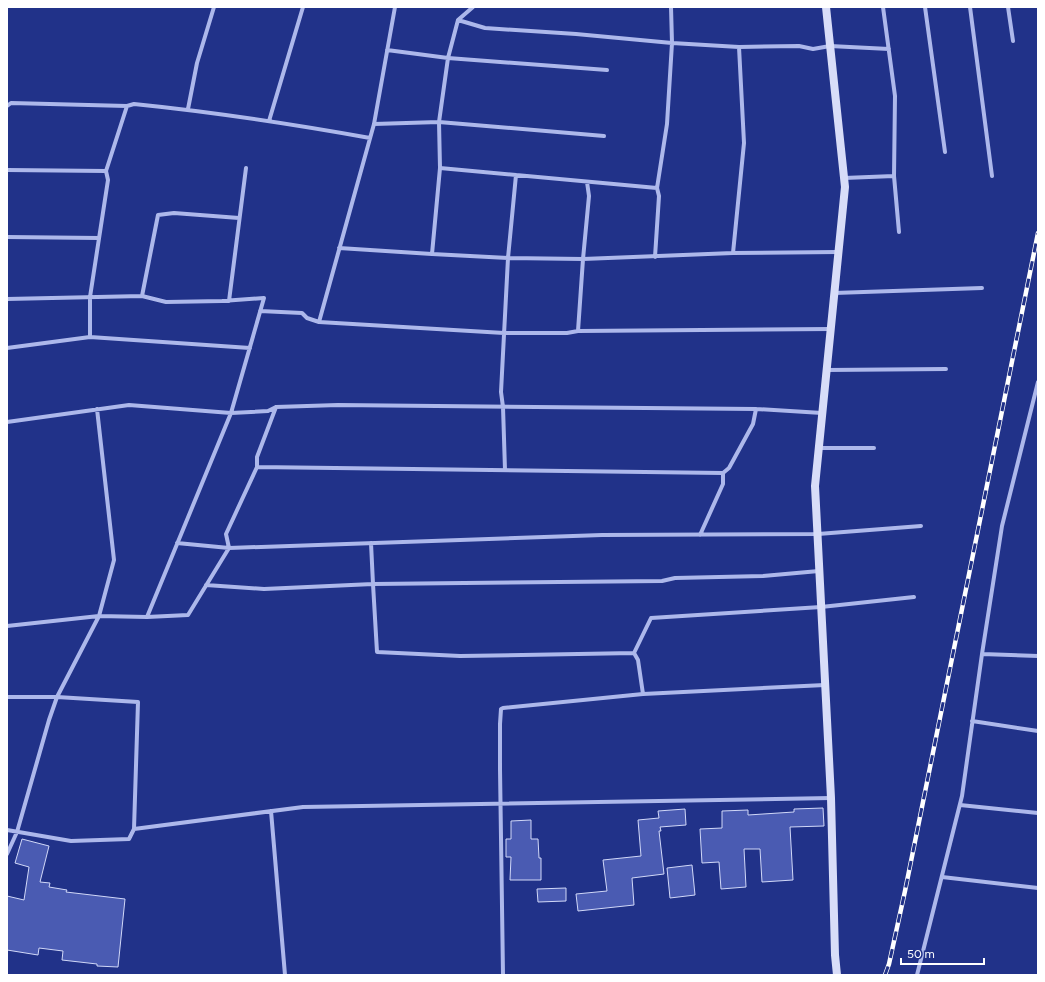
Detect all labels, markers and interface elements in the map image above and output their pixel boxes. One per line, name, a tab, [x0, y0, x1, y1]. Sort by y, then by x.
scale bar	[901, 940, 984, 966]
text: 50 m	[907, 947, 935, 961]

